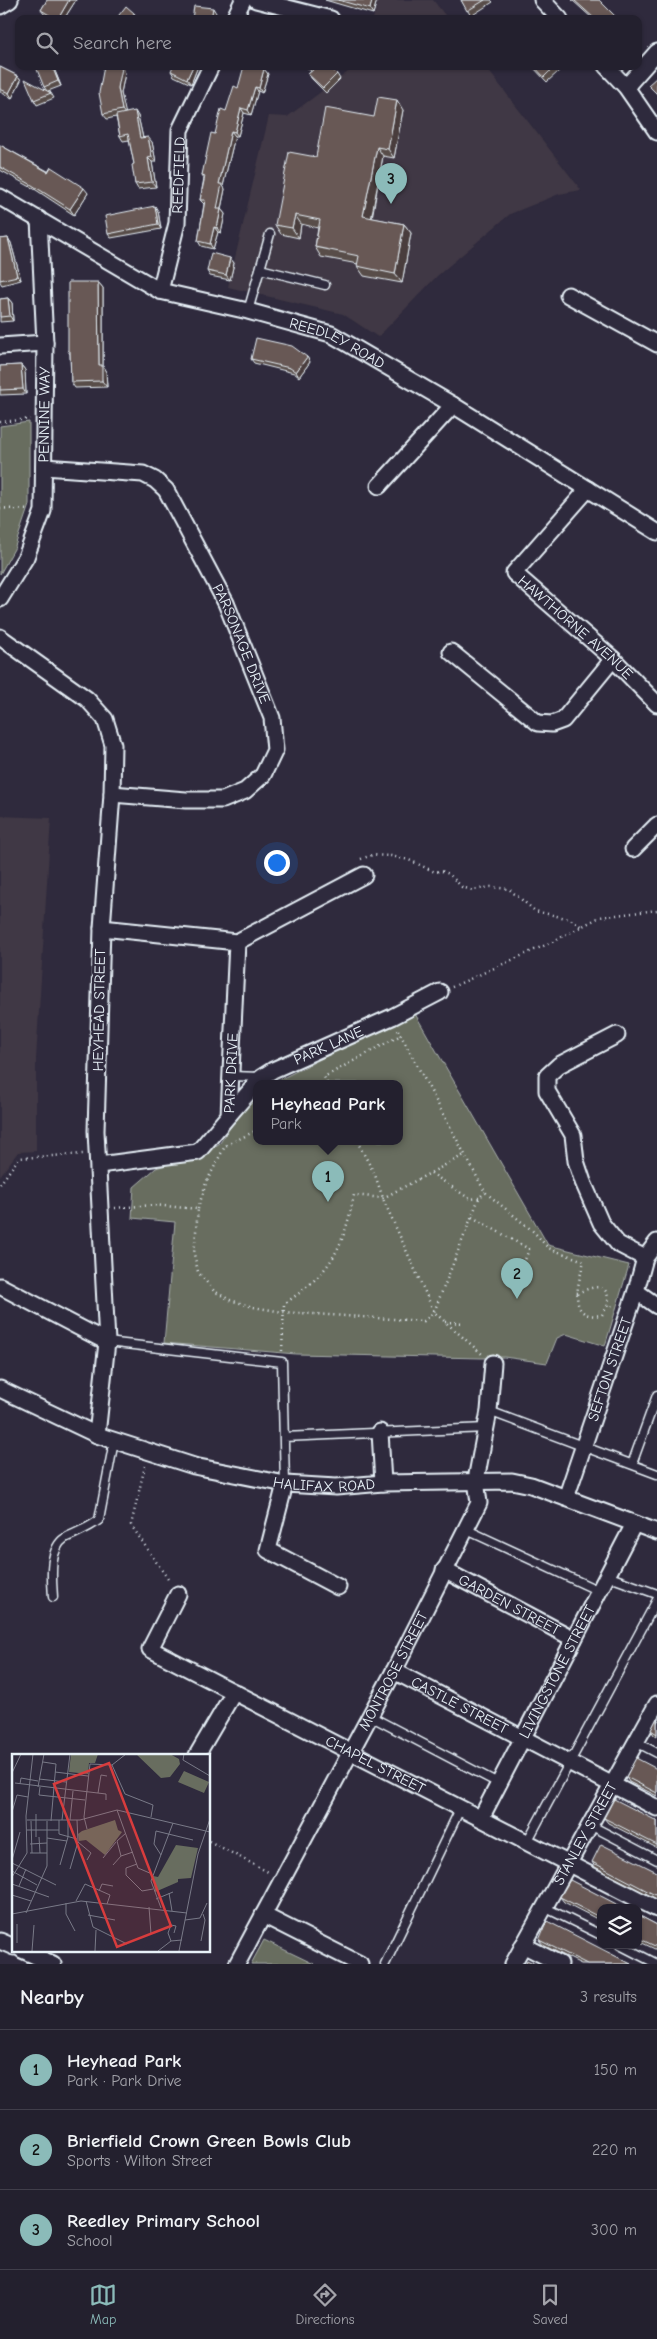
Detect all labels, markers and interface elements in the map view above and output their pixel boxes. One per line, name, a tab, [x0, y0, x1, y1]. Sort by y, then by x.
search box	[15, 15, 642, 70]
icon: search	[33, 29, 61, 57]
text: Search here	[73, 32, 172, 54]
street label: REEDFIELD	[168, 136, 189, 214]
pin: 3	[375, 163, 407, 204]
street label: REEDLEY ROAD	[287, 314, 388, 372]
street label: PENNINE WAY	[35, 366, 54, 463]
street label: HAWTHORNE AVENUE	[514, 572, 637, 683]
street label: PARSONAGE DRIVE	[208, 581, 274, 706]
your location	[264, 850, 290, 876]
street label: HEYHEAD STREET	[89, 948, 109, 1072]
street label: PARK LANE	[291, 1022, 366, 1069]
street label: PARK DRIVE	[220, 1033, 242, 1114]
popup	[253, 1080, 403, 1145]
text: Heyhead Park	[271, 1093, 385, 1115]
text: Park	[271, 1115, 301, 1133]
pin: 1	[312, 1161, 344, 1202]
pin: 2	[501, 1258, 533, 1299]
street label: SEFTON STREET	[584, 1315, 636, 1423]
street label: HALIFAX ROAD	[271, 1473, 376, 1496]
street label: GARDEN STREET	[455, 1570, 564, 1639]
street label: LIVINGSTONE STREET	[515, 1602, 599, 1741]
street label: MONTROSE STREET	[355, 1608, 432, 1734]
street label: CASTLE STREET	[408, 1673, 511, 1738]
street label: CHAPEL STREET	[322, 1732, 428, 1798]
inset map	[12, 1754, 210, 1952]
street label: STANLEY STREET	[549, 1779, 621, 1888]
map controls	[597, 1904, 642, 1949]
button: layers	[597, 1904, 642, 1949]
text: Nearby	[20, 1985, 84, 2009]
text: 3 results	[580, 1988, 637, 2006]
text: Heyhead Park	[67, 2050, 181, 2072]
text: 1	[33, 2061, 39, 2079]
text: 150 m	[594, 2061, 637, 2079]
text: Park · Park Drive	[67, 2072, 182, 2090]
text: Brierfield Crown Green Bowls Club	[67, 2130, 351, 2152]
text: 2	[32, 2141, 40, 2159]
text: 220 m	[592, 2141, 637, 2159]
text: Sports · Wilton Street	[67, 2152, 212, 2170]
text: Reedley Primary School	[67, 2210, 260, 2232]
text: 3	[32, 2221, 40, 2239]
text: 300 m	[591, 2221, 637, 2239]
text: School	[67, 2232, 113, 2250]
tab: Map	[89, 2281, 117, 2328]
tab: Directions	[295, 2281, 355, 2328]
tab: Saved	[533, 2281, 568, 2328]

